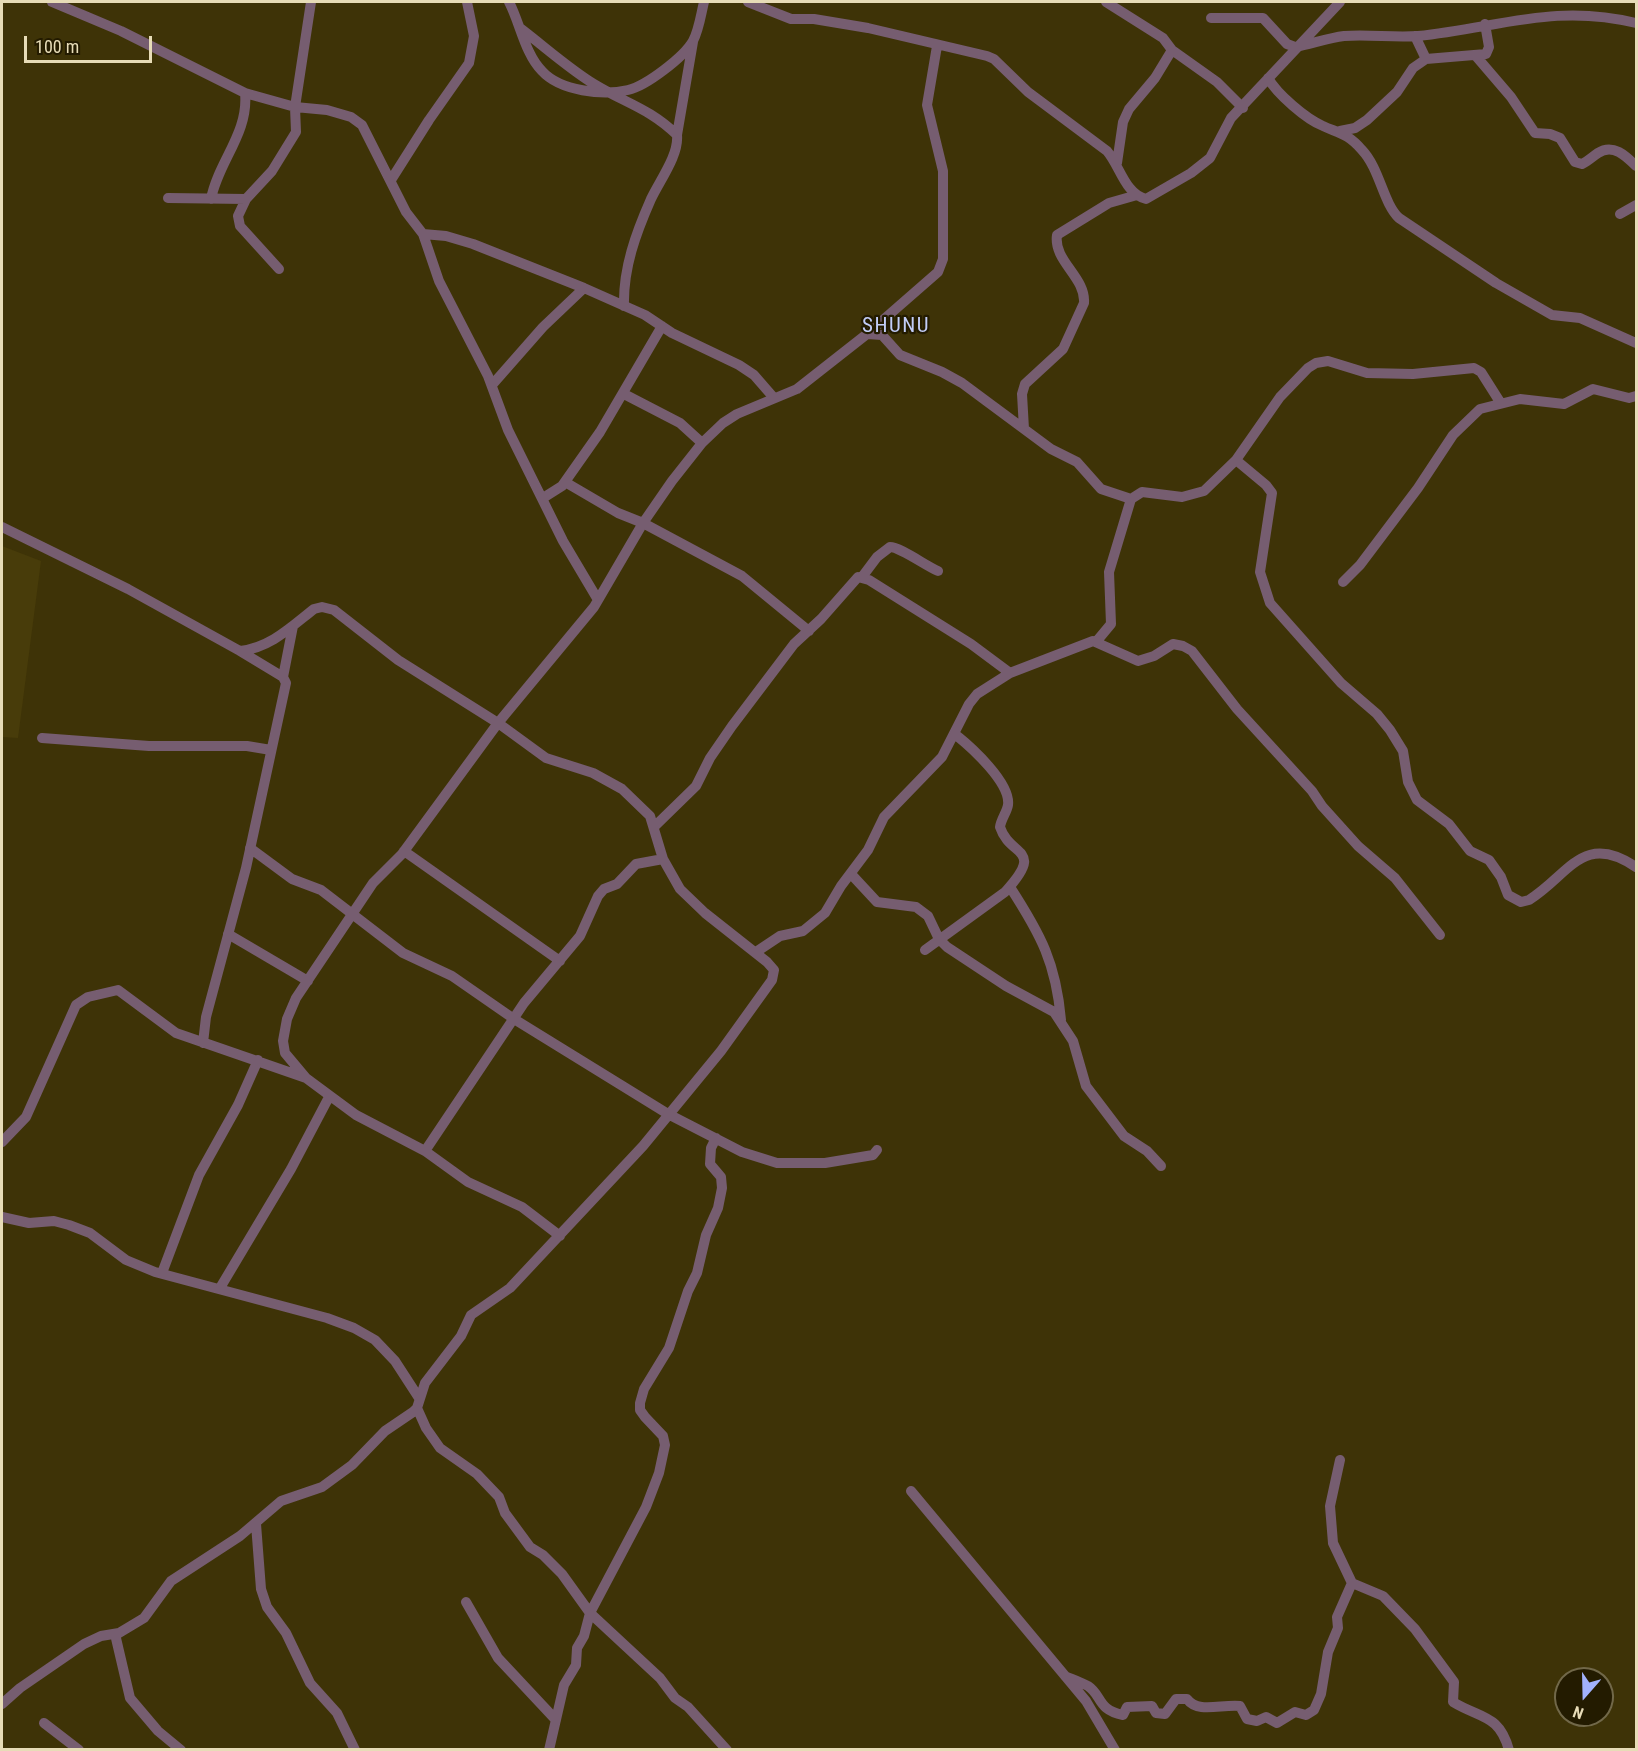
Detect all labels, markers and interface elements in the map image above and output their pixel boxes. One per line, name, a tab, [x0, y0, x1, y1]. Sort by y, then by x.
scale bar	[27, 24, 154, 62]
text: 100 m	[35, 36, 79, 57]
district label: SHUNU	[862, 314, 930, 340]
north arrow	[1554, 1667, 1614, 1727]
text: N	[1571, 1702, 1586, 1723]

